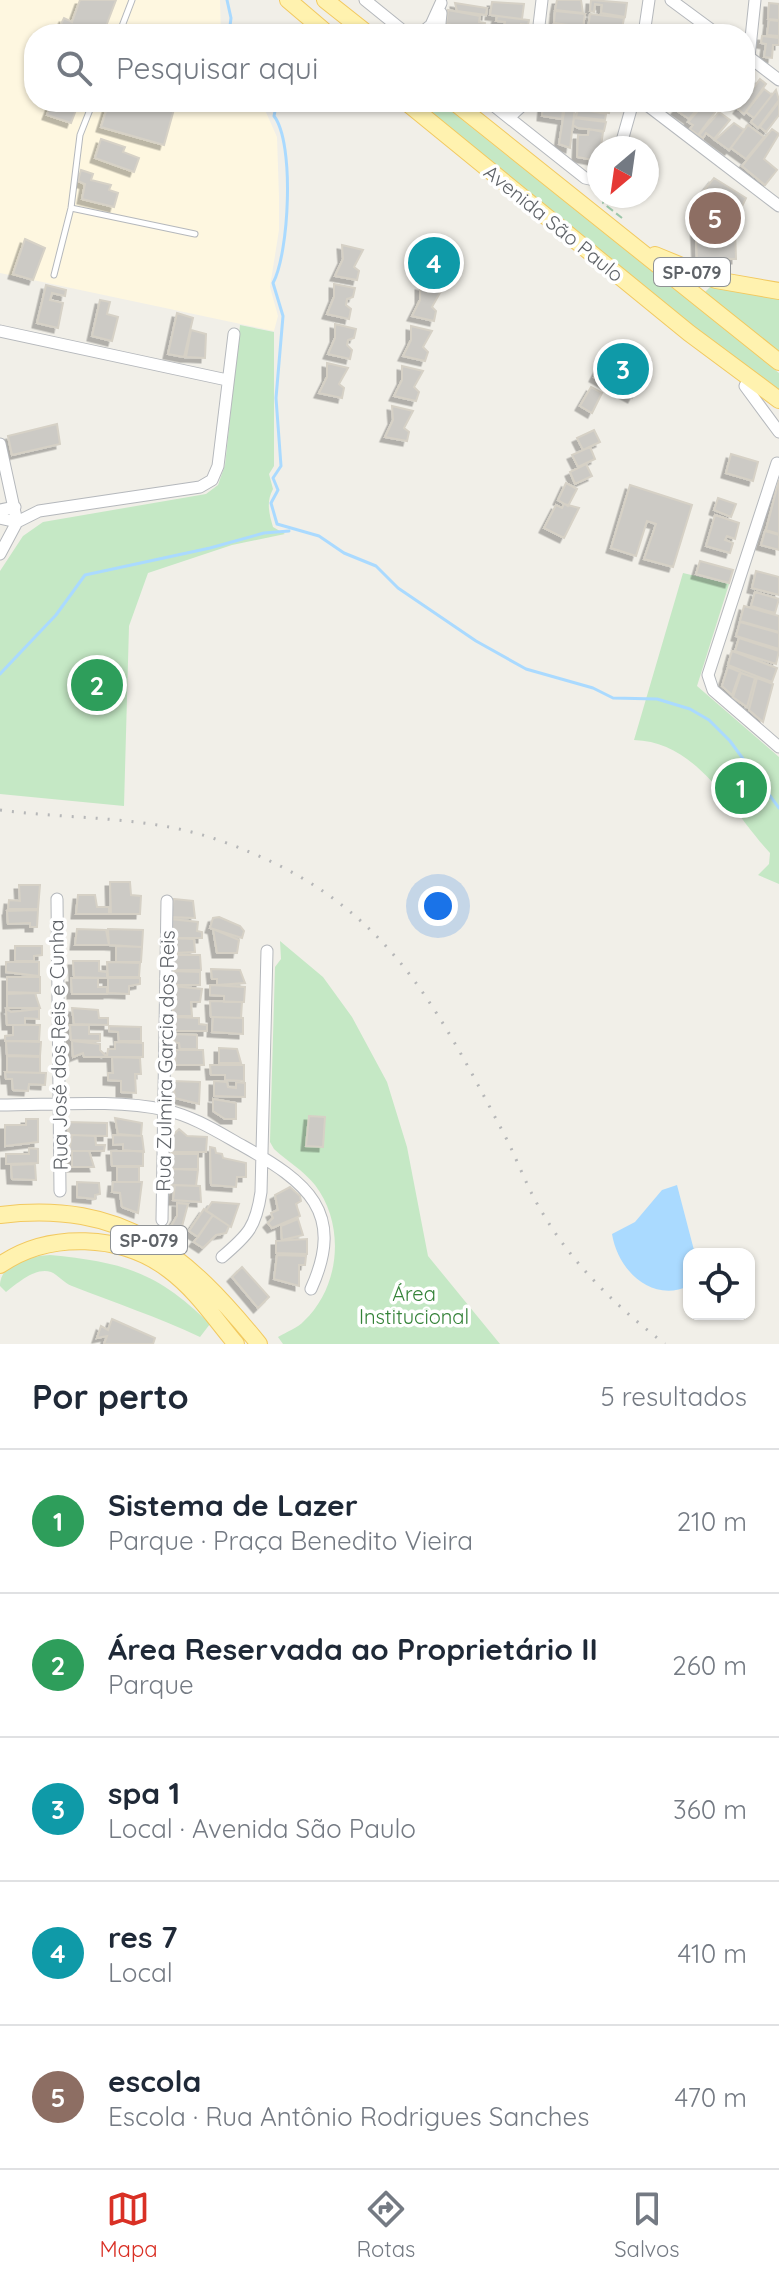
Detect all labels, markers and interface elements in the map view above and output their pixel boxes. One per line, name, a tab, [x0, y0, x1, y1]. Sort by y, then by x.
search box	[24, 24, 755, 112]
icon: search	[52, 46, 96, 90]
text: Pesquisar aqui	[116, 49, 318, 87]
north arrow	[587, 136, 659, 208]
street label: Avenida São Paulo	[479, 159, 629, 287]
pin: 5	[689, 188, 741, 248]
pin: 4	[408, 233, 460, 293]
road number: SP-079	[654, 258, 730, 286]
pin: 3	[597, 339, 649, 399]
pin: 2	[71, 655, 123, 715]
pin: 1	[715, 758, 767, 818]
your location	[418, 886, 458, 926]
street label: Rua José dos Reis e Cunha	[43, 919, 73, 1171]
street label: Rua Zulmira Garcia dos Reis	[150, 930, 180, 1192]
road number: SP-079	[111, 1226, 187, 1254]
map controls	[683, 1248, 755, 1320]
button: locate	[683, 1248, 755, 1320]
park label: Área Institucional	[359, 1281, 469, 1329]
text: Por perto	[32, 1375, 189, 1418]
text: 5 resultados	[600, 1380, 747, 1413]
text: Sistema de Lazer	[108, 1486, 358, 1524]
text: 1	[53, 1505, 63, 1538]
text: 210 m	[677, 1505, 747, 1538]
text: Parque · Praça Benedito Vieira	[108, 1524, 473, 1557]
text: Área Reservada ao Proprietário II	[108, 1630, 598, 1668]
text: 2	[51, 1649, 65, 1682]
text: 260 m	[672, 1649, 747, 1682]
text: Parque	[108, 1668, 194, 1701]
text: spa 1	[108, 1774, 180, 1812]
text: 3	[51, 1793, 65, 1826]
text: 360 m	[673, 1793, 747, 1826]
text: Local · Avenida São Paulo	[108, 1812, 416, 1845]
text: res 7	[108, 1918, 177, 1956]
text: 4	[50, 1937, 66, 1970]
text: 410 m	[678, 1937, 747, 1970]
text: Local	[108, 1956, 173, 1989]
text: escola	[108, 2062, 201, 2100]
text: 5	[51, 2081, 65, 2114]
text: 470 m	[674, 2081, 747, 2114]
text: Escola · Rua Antônio Rodrigues Sanches	[108, 2100, 589, 2133]
tab: Mapa	[99, 2187, 158, 2263]
tab: Rotas	[356, 2187, 415, 2263]
tab: Salvos	[614, 2187, 680, 2263]

